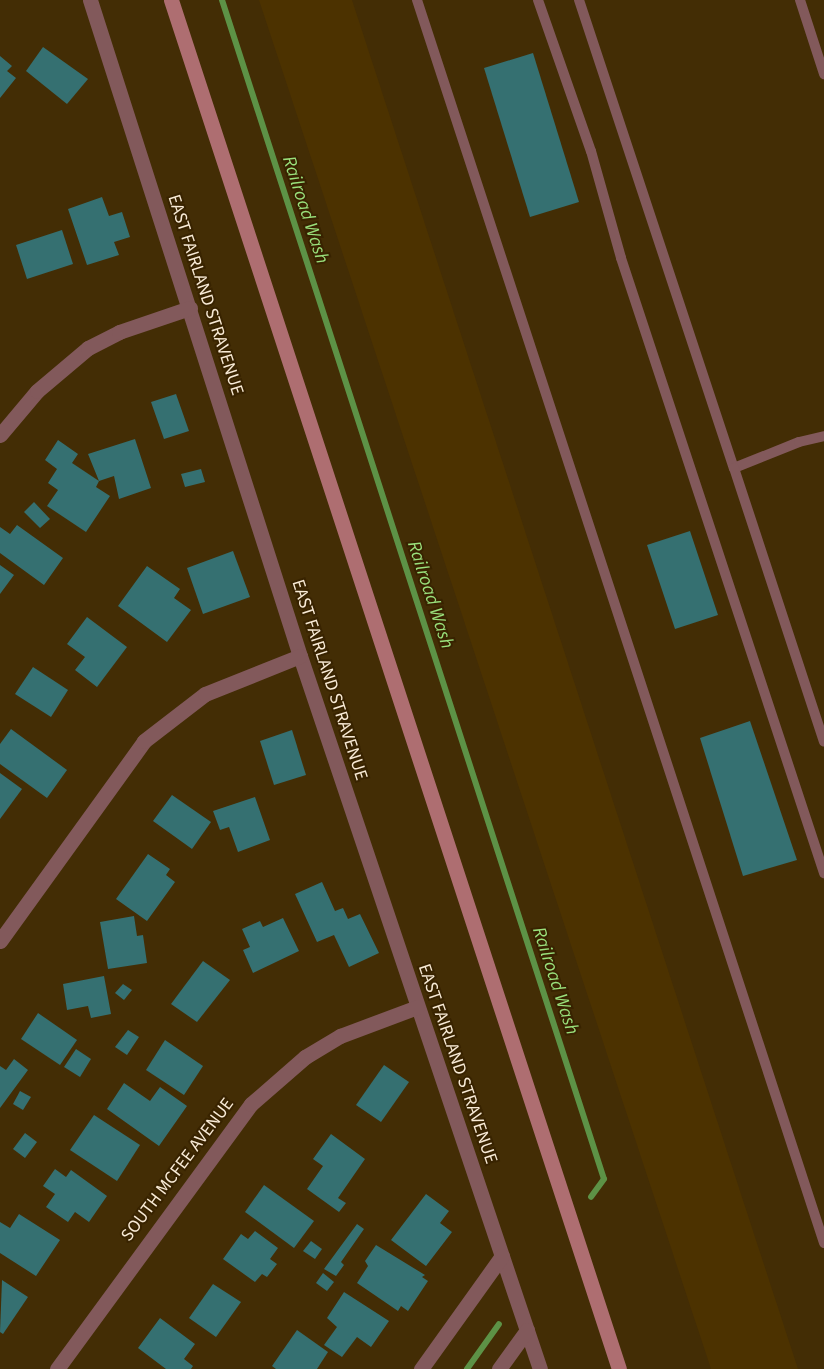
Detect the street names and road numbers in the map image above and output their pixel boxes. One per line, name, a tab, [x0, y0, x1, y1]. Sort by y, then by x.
street label: EAST FAIRLAND STRAVENUE	[162, 192, 248, 398]
street label: EAST FAIRLAND STRAVENUE	[286, 577, 372, 783]
street label: EAST FAIRLAND STRAVENUE	[413, 961, 501, 1167]
street label: SOUTH MCFEE AVENUE	[117, 1094, 239, 1246]

